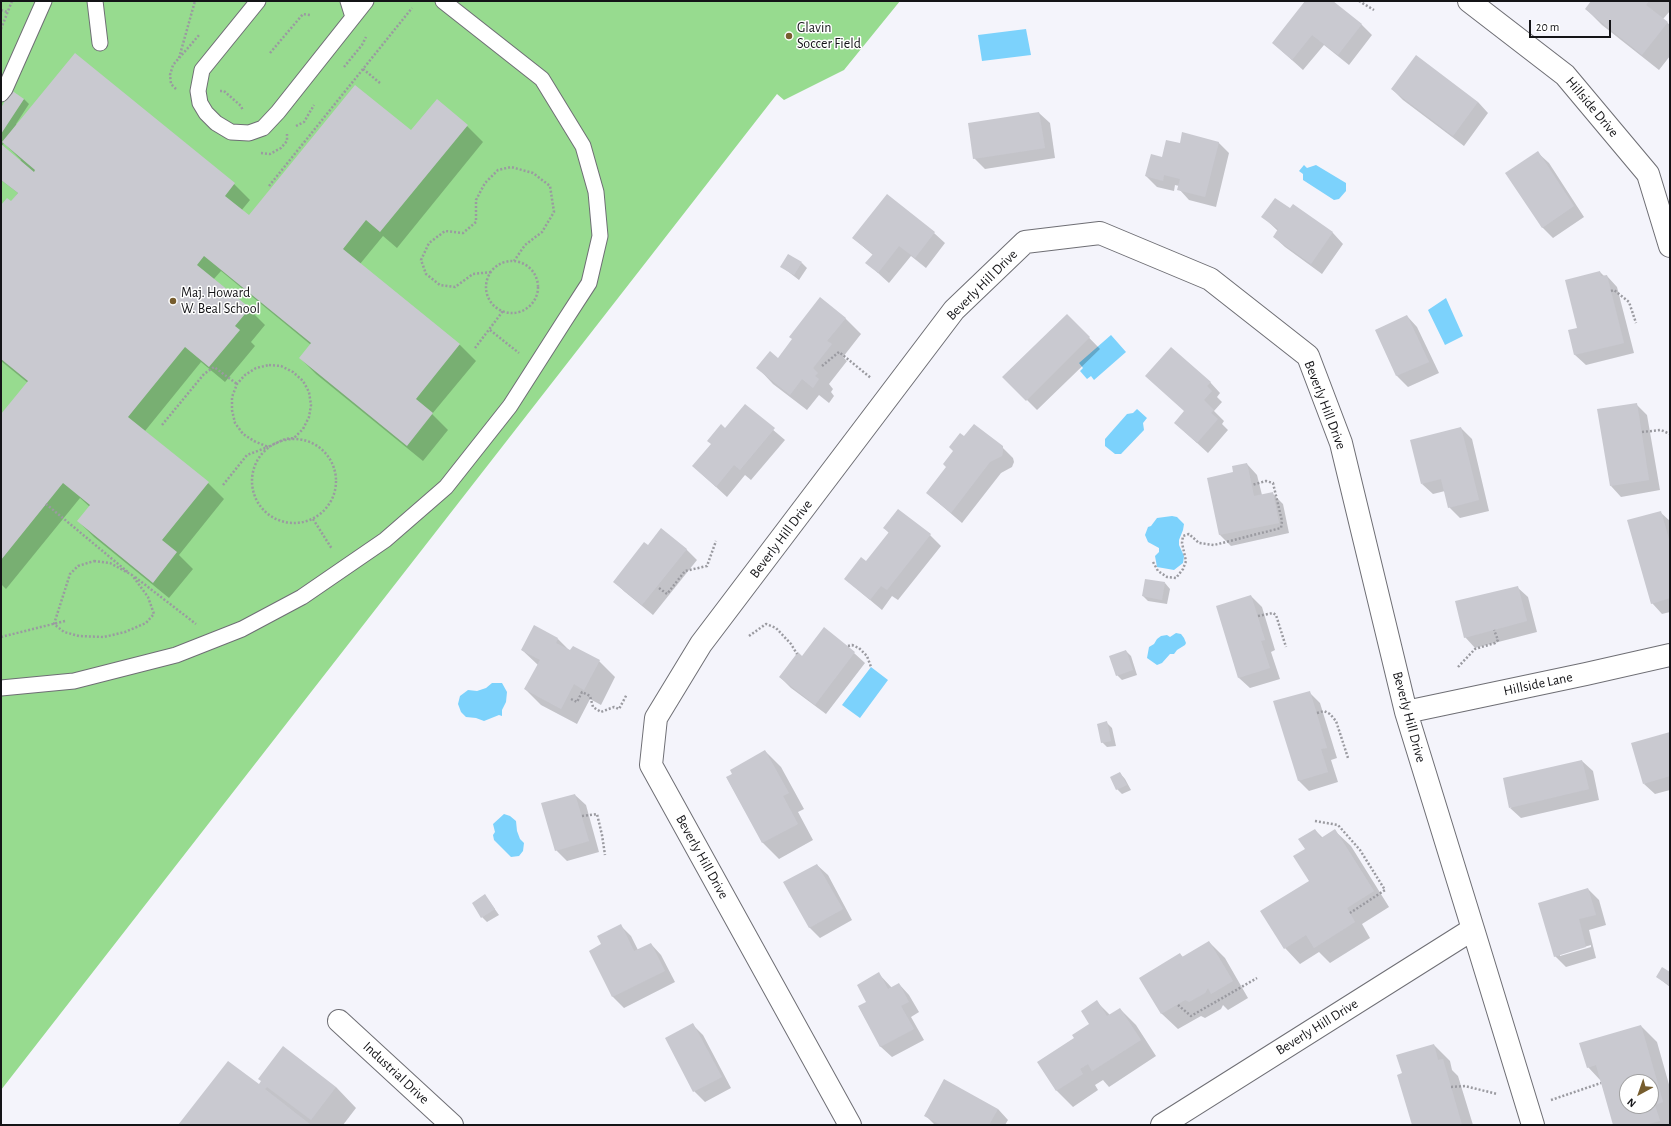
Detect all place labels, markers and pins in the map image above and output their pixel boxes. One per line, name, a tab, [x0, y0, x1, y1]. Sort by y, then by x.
place label: Glavin Soccer Field	[797, 20, 861, 52]
marker: Glavin Soccer Field	[784, 31, 794, 41]
place label: Maj. Howard W. Beal School	[181, 285, 260, 318]
marker: Maj. Howard W. Beal School	[168, 296, 178, 306]

